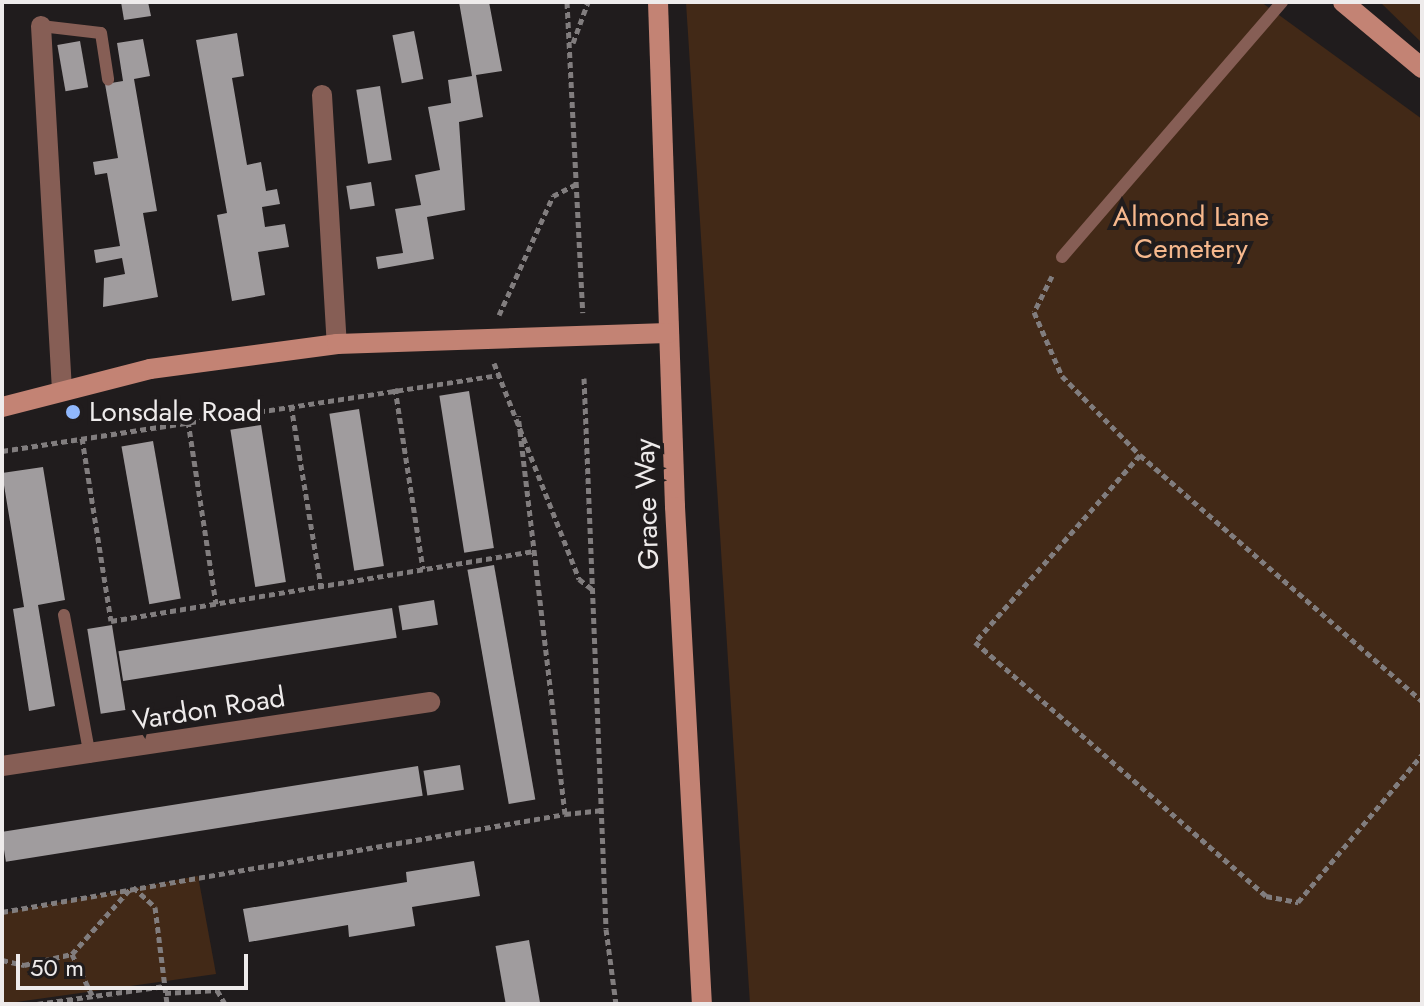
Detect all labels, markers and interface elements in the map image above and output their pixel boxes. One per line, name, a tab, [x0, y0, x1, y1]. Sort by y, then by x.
park label: Almond Lane Cemetery	[1113, 200, 1269, 266]
place label: Lonsdale Road	[89, 395, 262, 429]
marker: Lonsdale Road	[64, 403, 82, 421]
street label: Grace Way	[628, 438, 666, 570]
street label: Vardon Road	[131, 680, 287, 738]
scale bar	[20, 938, 252, 988]
text: 50 m	[30, 950, 84, 985]

